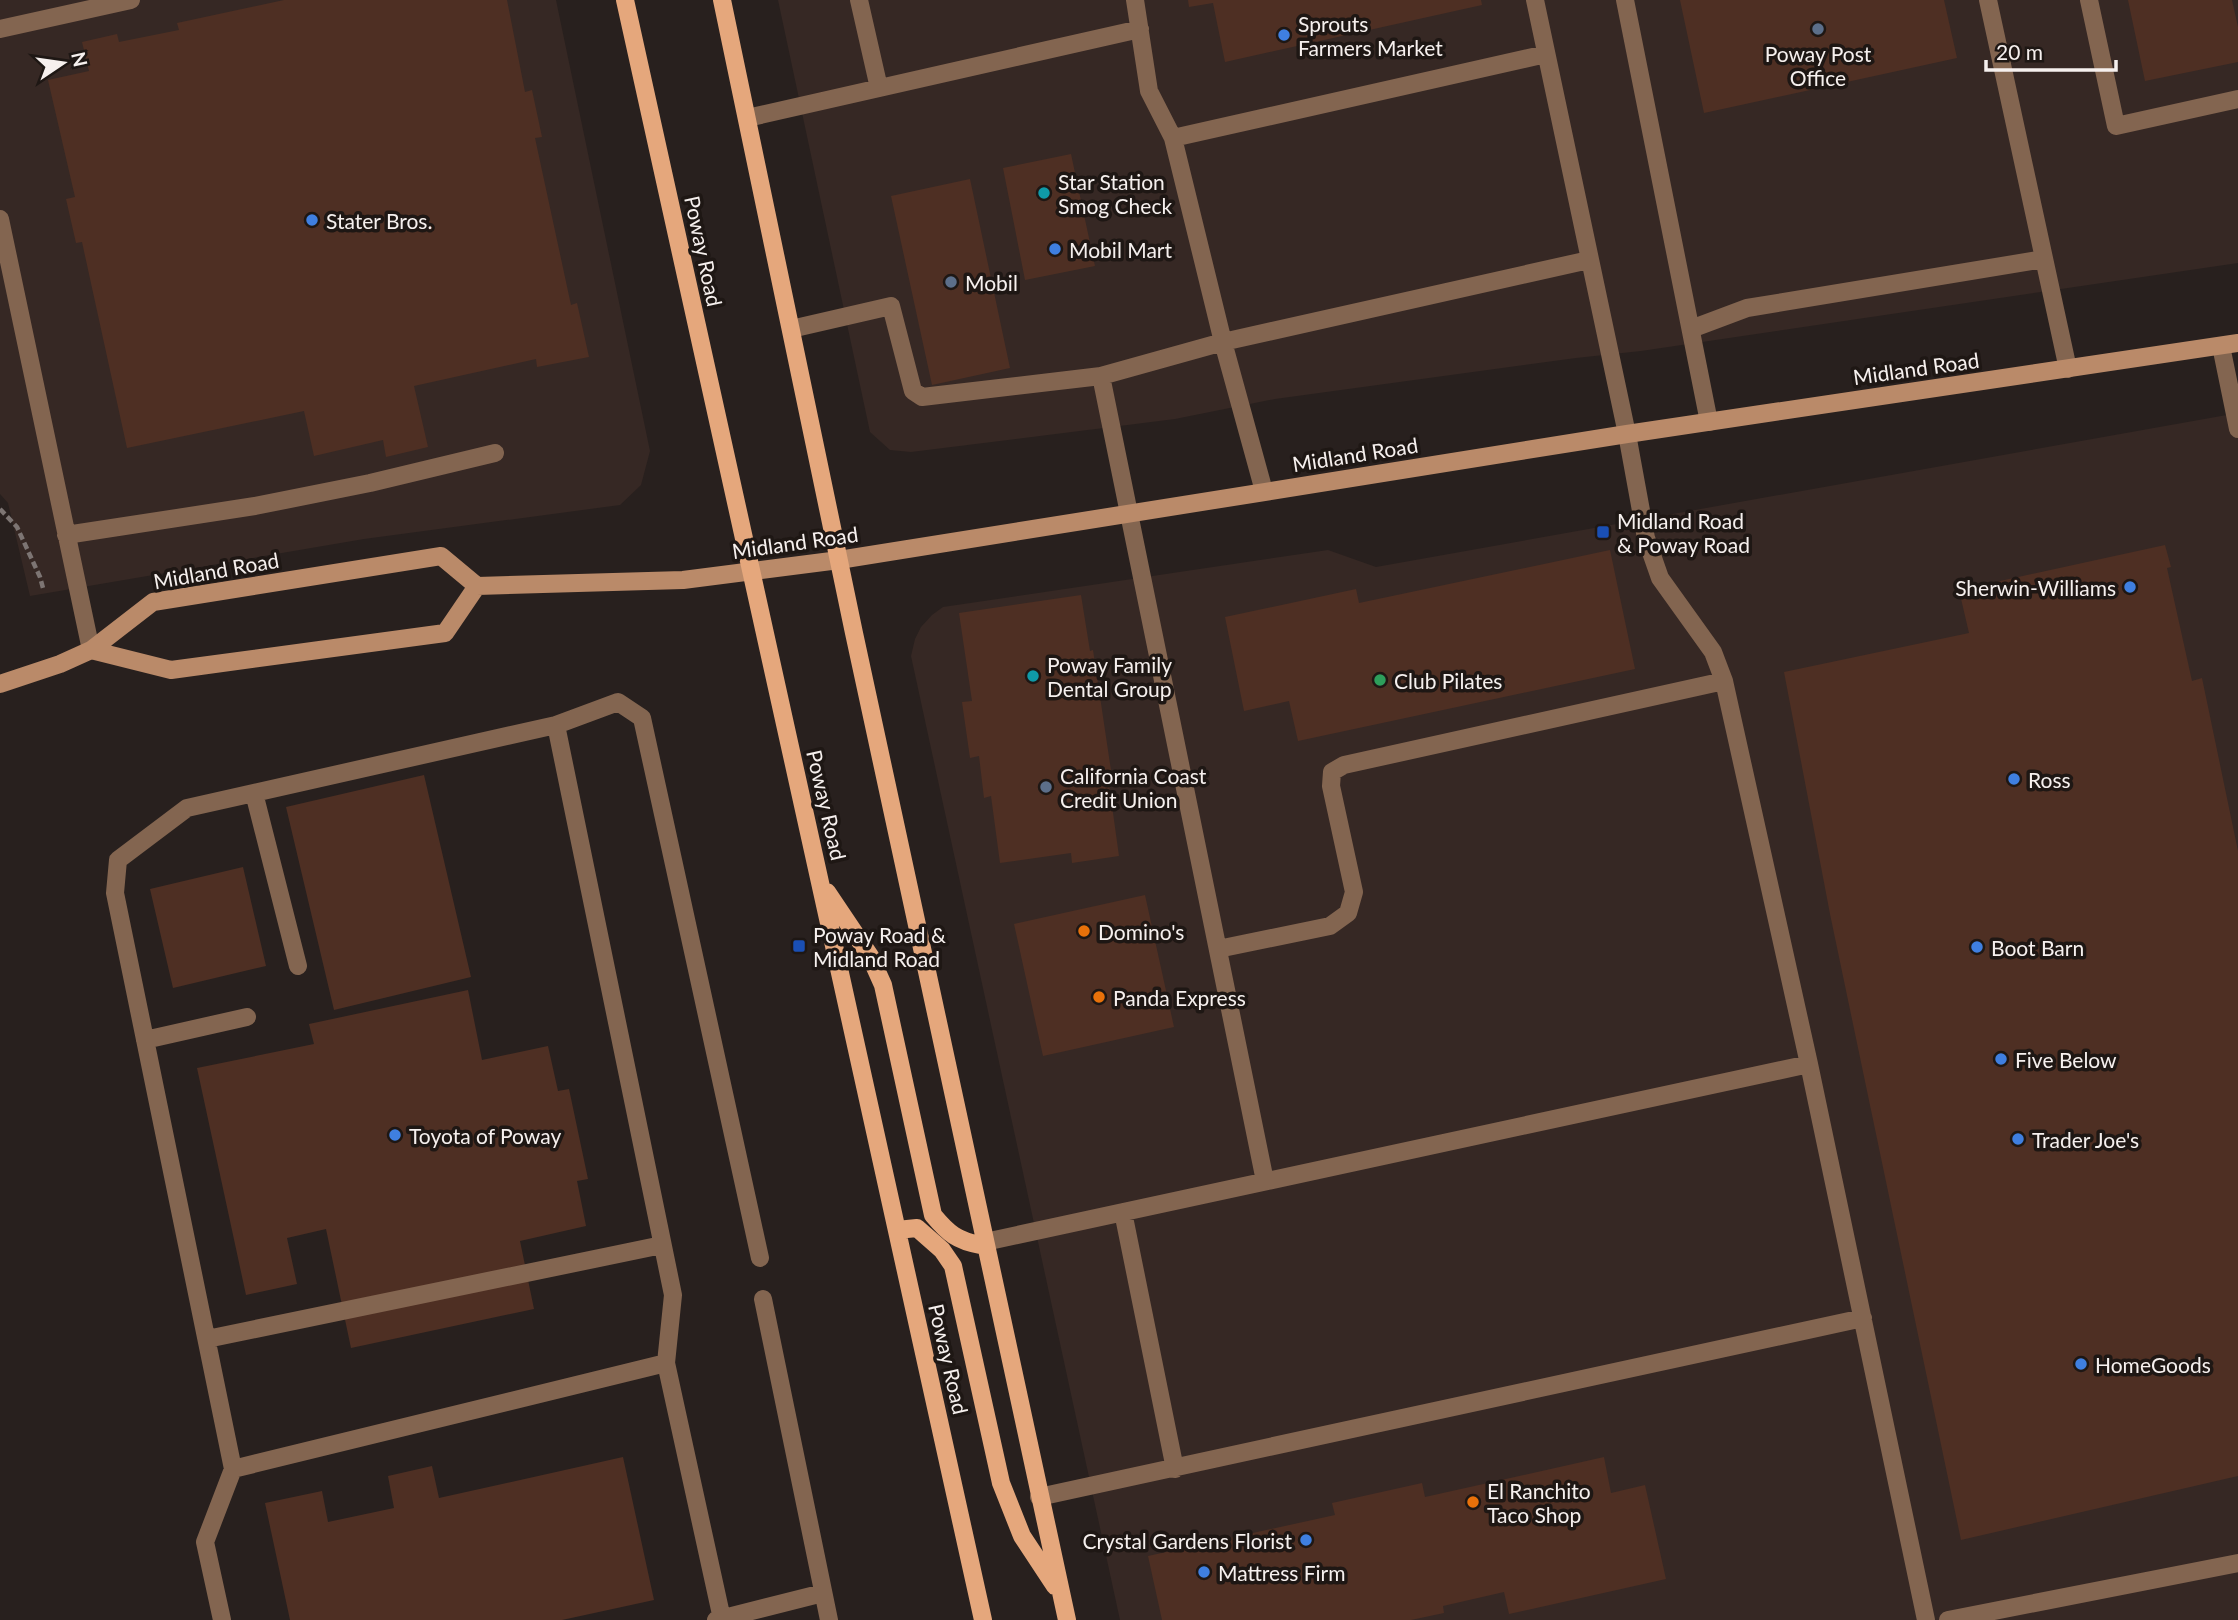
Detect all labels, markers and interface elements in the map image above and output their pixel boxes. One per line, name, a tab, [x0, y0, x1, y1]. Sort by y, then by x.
place label: Sprouts Farmers Market	[1298, 11, 1443, 60]
marker: Poway Post Office	[1810, 21, 1826, 37]
marker: Sprouts Farmers Market	[1276, 27, 1292, 43]
north arrow	[28, 28, 98, 98]
scale bar	[1986, 28, 2116, 72]
text: 20 m	[1996, 39, 2043, 64]
place label: Poway Post Office	[1765, 41, 1872, 90]
text: N	[67, 49, 93, 69]
place label: Star Station Smog Check	[1058, 169, 1172, 218]
marker: Star Station Smog Check	[1036, 185, 1052, 201]
street label: Poway Road	[680, 193, 728, 309]
place label: Stater Bros.	[326, 208, 432, 233]
marker: Stater Bros.	[304, 212, 320, 228]
place label: Mobil Mart	[1069, 237, 1172, 262]
marker: Mobil Mart	[1047, 241, 1063, 257]
place label: Mobil	[965, 270, 1018, 295]
marker: Mobil	[943, 274, 959, 290]
street label: Midland Road	[1851, 347, 1981, 389]
street label: Midland Road	[1290, 432, 1420, 476]
place label: Midland Road & Poway Road	[1617, 508, 1750, 557]
street label: Midland Road	[730, 521, 860, 563]
marker: Midland Road & Poway Road	[1595, 524, 1611, 540]
street label: Midland Road	[151, 547, 281, 593]
place label: Sherwin-Williams	[1955, 575, 2116, 600]
marker: Sherwin-Williams	[2122, 579, 2138, 595]
place label: Poway Family Dental Group	[1047, 652, 1172, 701]
marker: Poway Family Dental Group	[1025, 668, 1041, 684]
place label: Club Pilates	[1394, 668, 1502, 693]
marker: Club Pilates	[1372, 672, 1388, 688]
street label: Poway Road	[802, 747, 852, 863]
place label: California Coast Credit Union	[1060, 763, 1207, 812]
place label: Ross	[2028, 767, 2071, 792]
marker: Ross	[2006, 771, 2022, 787]
marker: California Coast Credit Union	[1038, 779, 1054, 795]
place label: Domino's	[1098, 919, 1184, 944]
place label: Poway Road & Midland Road	[813, 922, 946, 971]
marker: Domino's	[1076, 923, 1092, 939]
place label: Boot Barn	[1991, 935, 2084, 960]
marker: Poway Road & Midland Road	[791, 938, 807, 954]
marker: Boot Barn	[1969, 939, 1985, 955]
place label: Panda Express	[1113, 985, 1246, 1010]
marker: Panda Express	[1091, 989, 1107, 1005]
place label: Five Below	[2015, 1047, 2117, 1072]
marker: Five Below	[1993, 1051, 2009, 1067]
place label: Toyota of Poway	[409, 1123, 561, 1148]
marker: Toyota of Poway	[387, 1127, 403, 1143]
place label: Trader Joe's	[2032, 1127, 2139, 1152]
marker: Trader Joe's	[2010, 1131, 2026, 1147]
street label: Poway Road	[924, 1301, 974, 1417]
place label: HomeGoods	[2095, 1352, 2211, 1377]
marker: HomeGoods	[2073, 1356, 2089, 1372]
place label: El Ranchito Taco Shop	[1487, 1478, 1591, 1527]
marker: El Ranchito Taco Shop	[1465, 1494, 1481, 1510]
place label: Crystal Gardens Florist	[1083, 1528, 1292, 1553]
marker: Crystal Gardens Florist	[1298, 1532, 1314, 1548]
place label: Mattress Firm	[1218, 1560, 1345, 1585]
marker: Mattress Firm	[1196, 1564, 1212, 1580]

